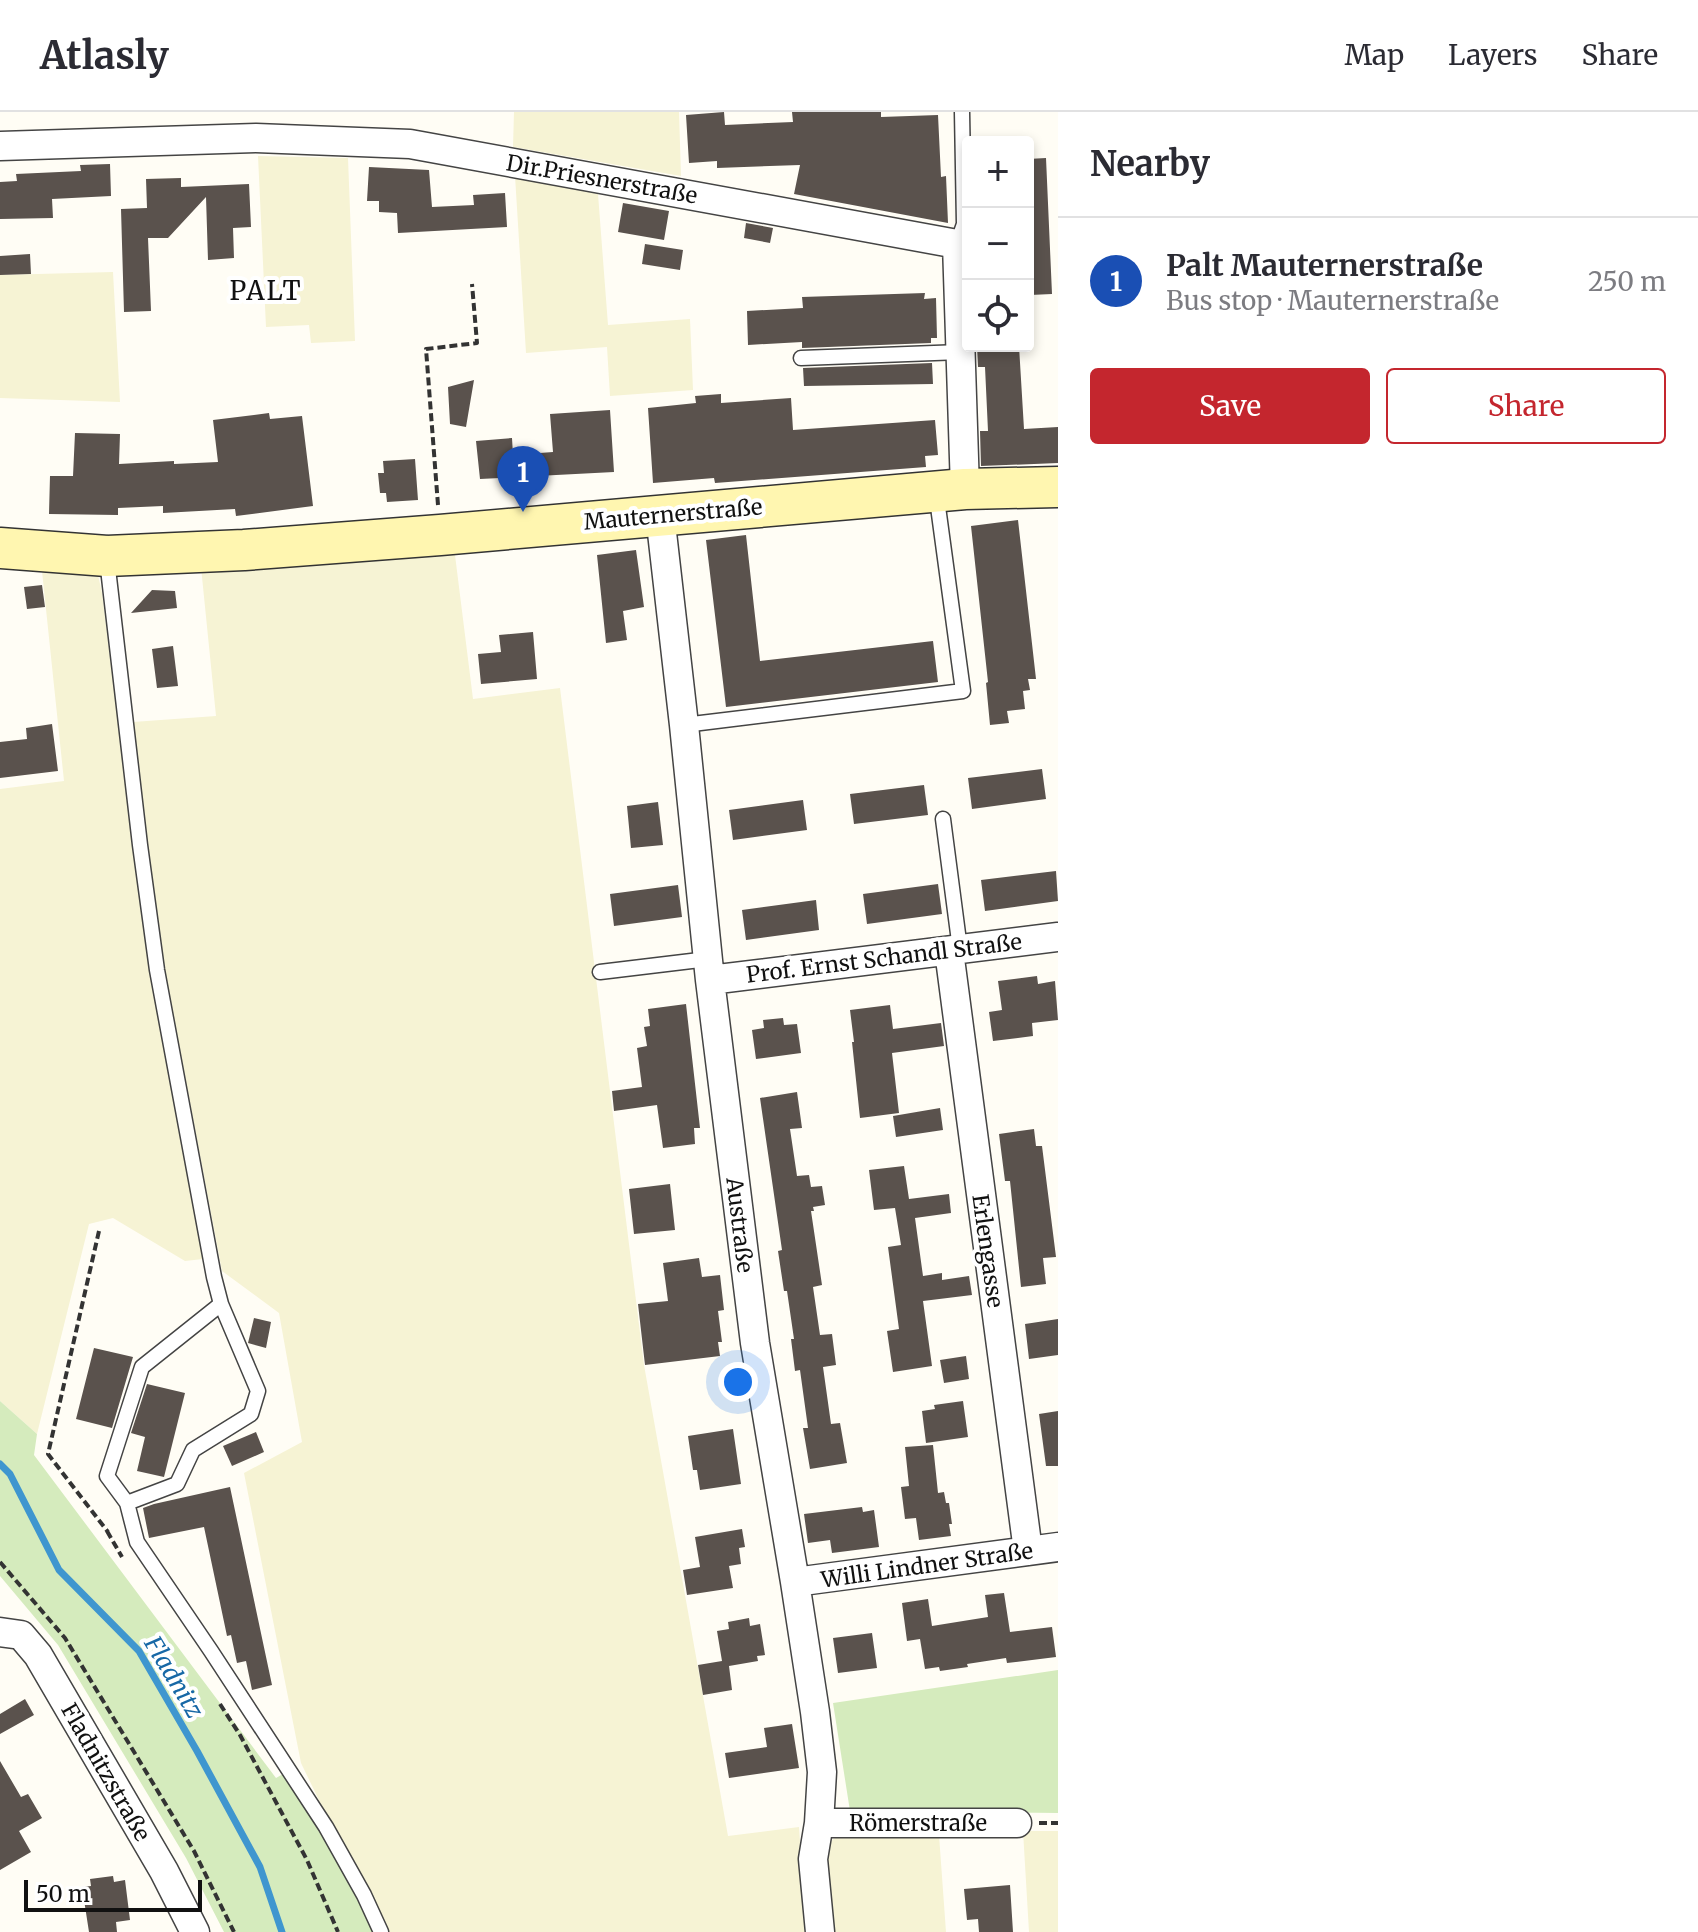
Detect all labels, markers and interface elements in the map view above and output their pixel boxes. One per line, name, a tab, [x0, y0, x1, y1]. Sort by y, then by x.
text: Atlasly	[40, 32, 169, 79]
text: Map	[1344, 37, 1404, 73]
text: Layers	[1448, 37, 1537, 73]
text: Share	[1581, 37, 1658, 73]
map controls	[962, 136, 1034, 352]
button: +	[962, 136, 1034, 208]
text: Nearby	[1090, 143, 1210, 185]
street label: Dir.Priesnerstraße	[504, 148, 700, 210]
button: −	[962, 208, 1034, 280]
text: Palt Mauternerstraße	[1166, 246, 1483, 284]
text: 1	[1110, 265, 1122, 298]
text: 250 m	[1588, 265, 1666, 298]
district label: PALT	[230, 274, 302, 307]
button: locate	[962, 280, 1034, 352]
text: Bus stop · Mauternerstraße	[1166, 284, 1499, 317]
button: Save	[1090, 368, 1370, 444]
button: Share	[1386, 368, 1666, 444]
pin: 1	[497, 446, 549, 512]
street label: Mauternerstraße	[583, 492, 763, 536]
street label: Prof. Ernst Schandl Straße	[745, 927, 1023, 989]
street label: Austraße	[720, 1175, 760, 1274]
street label: Erlengasse	[966, 1192, 1010, 1310]
your location	[718, 1362, 758, 1402]
street label: Willi Lindner Straße	[818, 1536, 1035, 1594]
water label: Fladnitz	[137, 1629, 211, 1724]
street label: Fladnitzstraße	[55, 1698, 157, 1846]
street label: Römerstraße	[849, 1809, 987, 1837]
scale bar	[24, 1876, 202, 1912]
text: 50 m	[36, 1880, 90, 1908]

